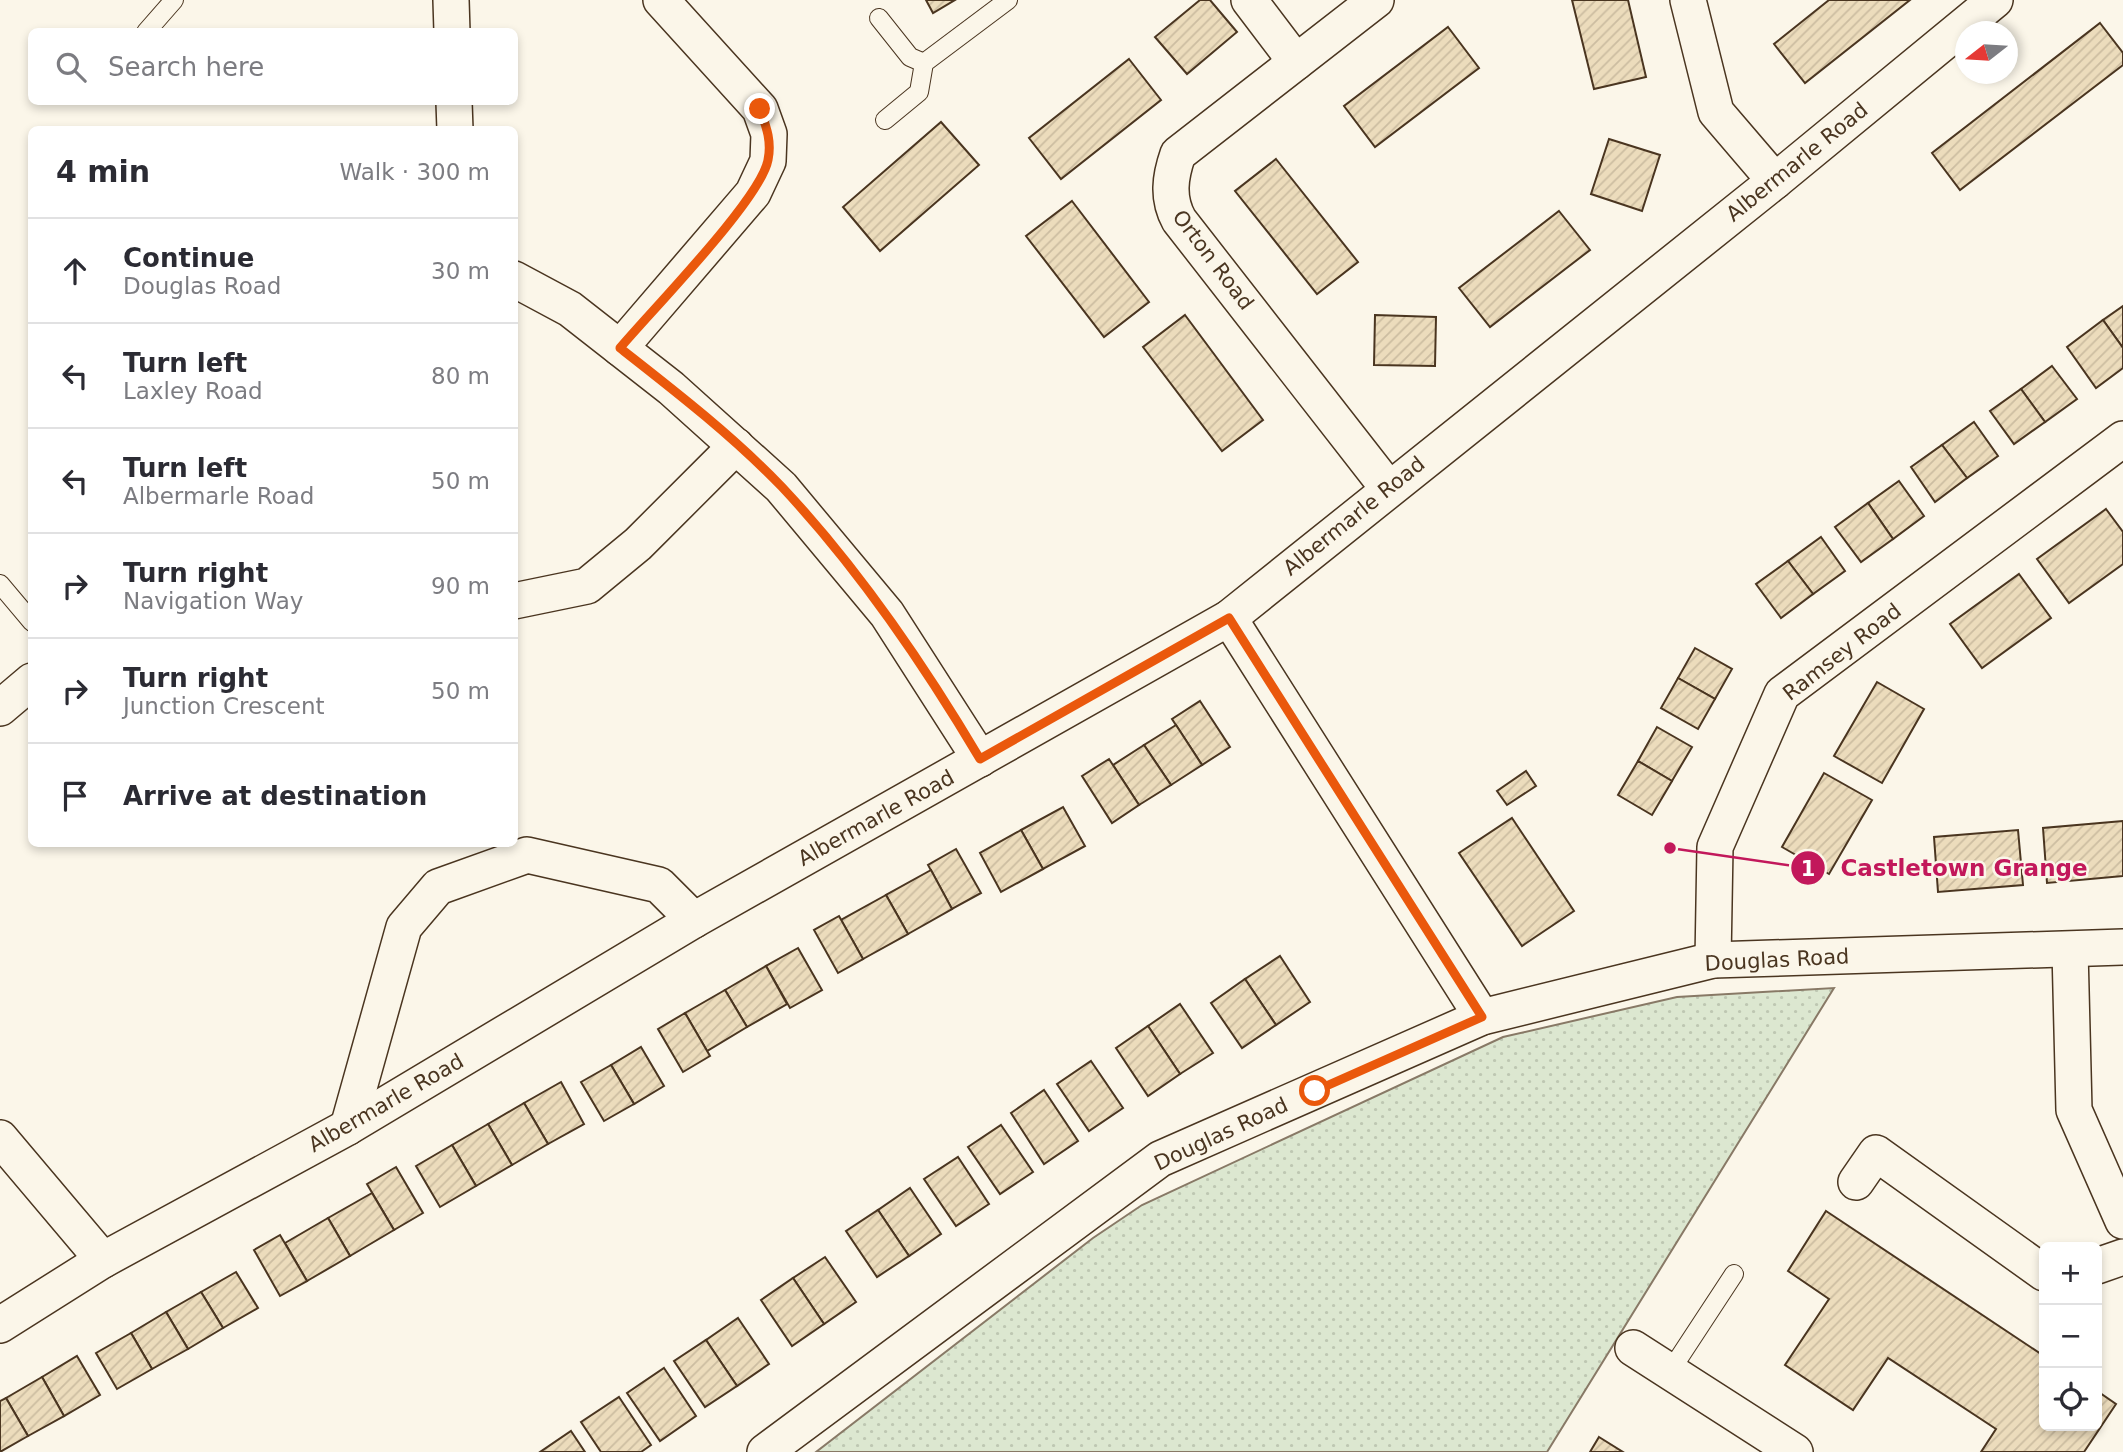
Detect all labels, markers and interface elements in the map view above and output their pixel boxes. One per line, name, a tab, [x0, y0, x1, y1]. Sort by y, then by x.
north arrow	[1955, 21, 2018, 84]
search box	[28, 28, 518, 105]
icon: search	[52, 48, 90, 86]
text: Search here	[108, 52, 264, 82]
route end	[744, 93, 775, 124]
street label: Albermarle Road	[1722, 98, 1872, 226]
text: 4 min	[56, 154, 150, 189]
text: Walk · 300 m	[339, 159, 490, 185]
street label: Orton Road	[1168, 205, 1258, 315]
text: Continue	[123, 243, 254, 273]
icon: ahead	[56, 252, 94, 290]
text: 30 m	[431, 258, 490, 284]
text: Douglas Road	[123, 273, 281, 299]
text: Turn left	[123, 348, 247, 378]
icon: left	[56, 357, 94, 395]
text: 80 m	[431, 363, 490, 389]
text: Laxley Road	[123, 378, 263, 404]
street label: Albermarle Road	[1279, 452, 1429, 580]
text: Turn left	[123, 453, 247, 483]
icon: left	[56, 462, 94, 500]
text: 50 m	[431, 468, 490, 494]
text: Albermarle Road	[123, 483, 314, 509]
text: Turn right	[123, 558, 268, 588]
icon: right	[56, 567, 94, 605]
text: 90 m	[431, 573, 490, 599]
text: Navigation Way	[123, 588, 303, 614]
street label: Ramsey Road	[1778, 598, 1906, 706]
text: Turn right	[123, 663, 268, 693]
icon: right	[56, 672, 94, 710]
text: 50 m	[431, 678, 490, 704]
text: Junction Crescent	[123, 693, 325, 719]
street label: Albermarle Road	[794, 765, 958, 871]
icon: arrive	[56, 777, 94, 815]
text: Arrive at destination	[123, 781, 427, 811]
callout: Castletown Grange	[1791, 846, 2101, 890]
text: Castletown Grange	[1840, 855, 2088, 881]
text: 1	[1801, 857, 1815, 881]
street label: Douglas Road	[1704, 944, 1850, 976]
street label: Albermarle Road	[304, 1049, 468, 1157]
route start	[1299, 1075, 1330, 1106]
street label: Douglas Road	[1150, 1093, 1292, 1175]
map controls	[2039, 1242, 2102, 1431]
button: +	[2039, 1242, 2102, 1305]
button: −	[2039, 1305, 2102, 1368]
button: locate	[2039, 1368, 2102, 1431]

